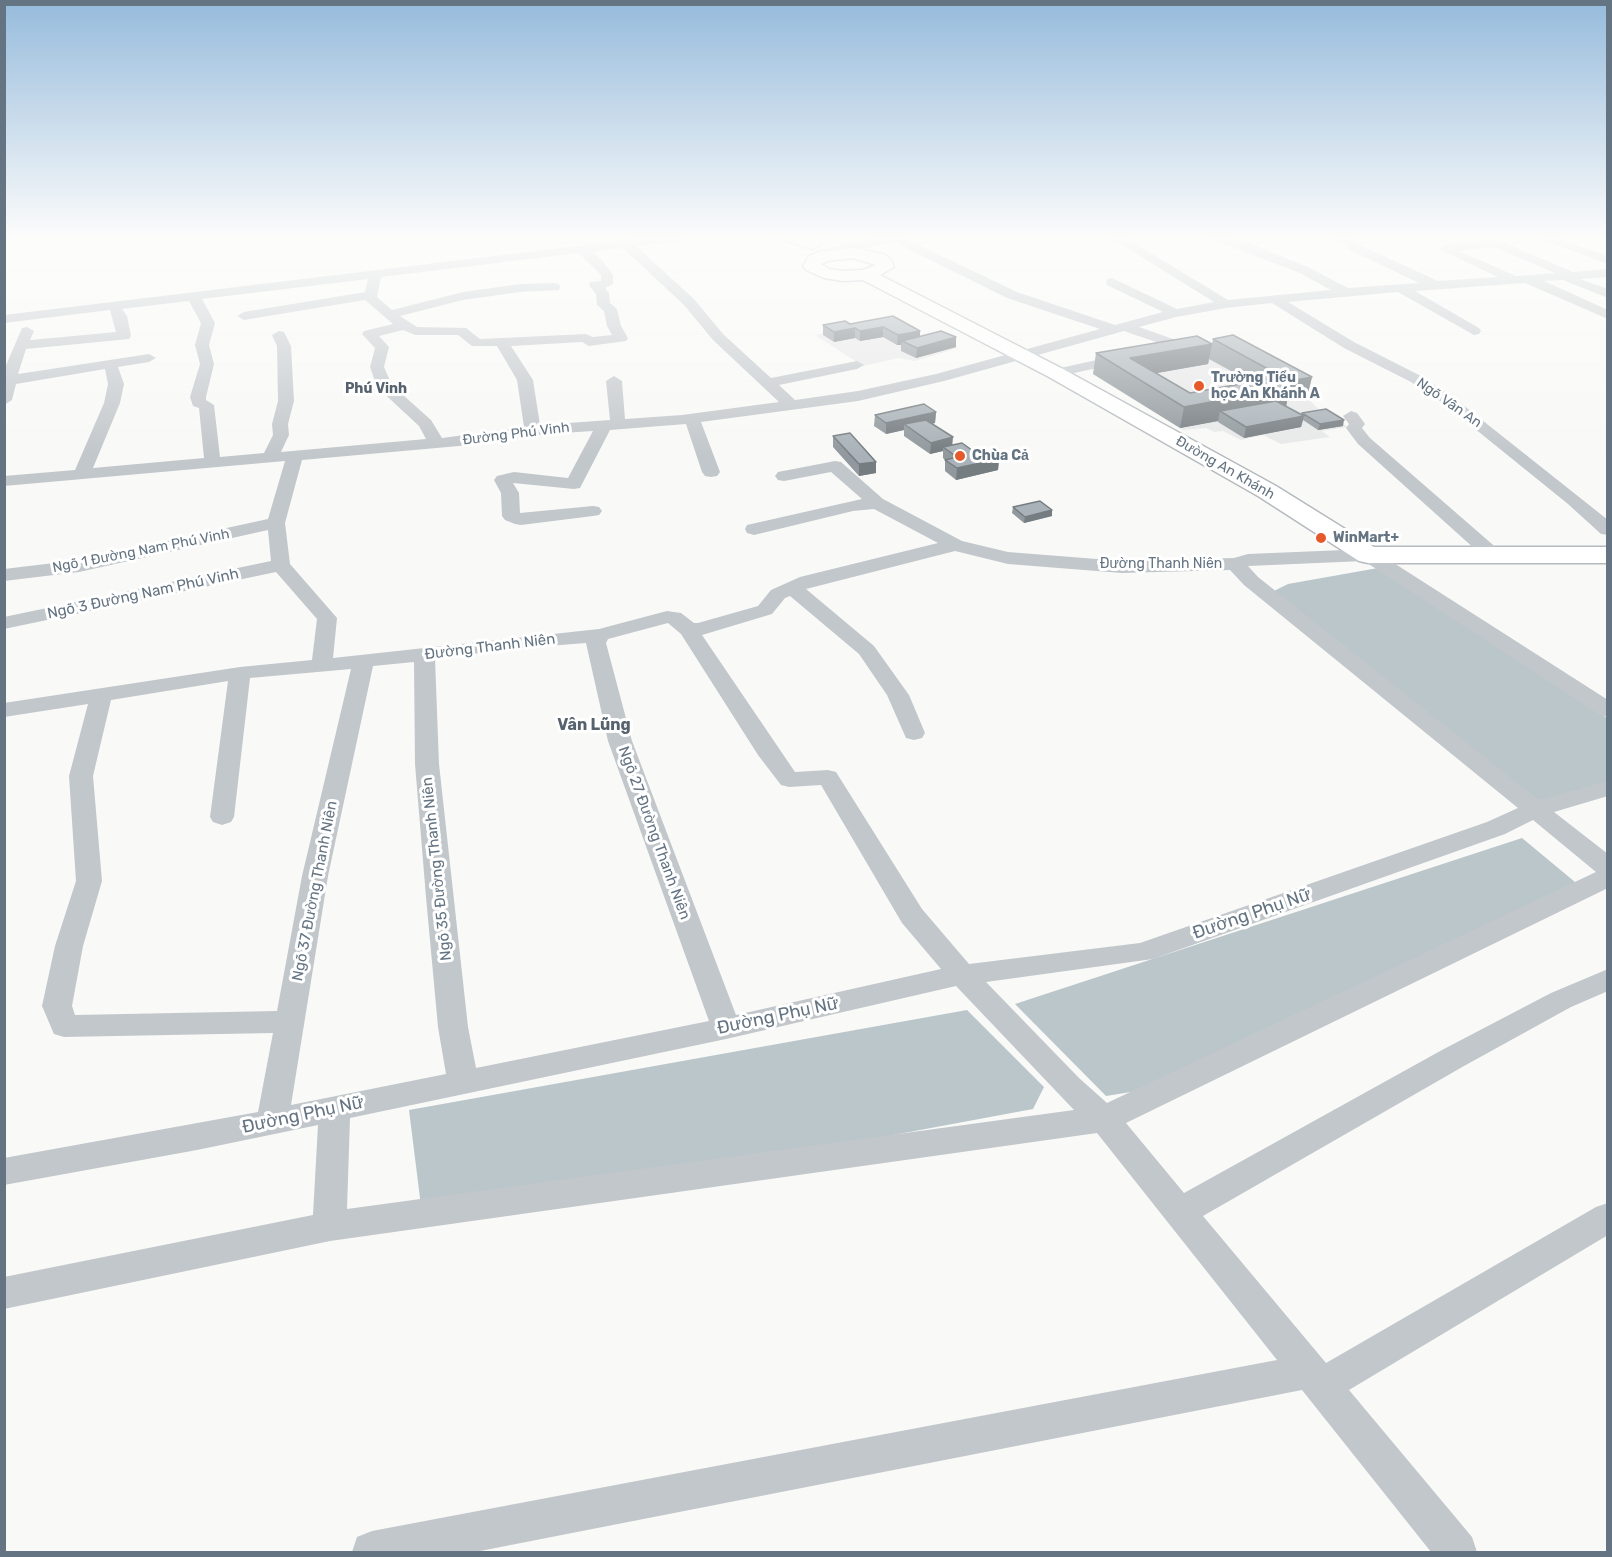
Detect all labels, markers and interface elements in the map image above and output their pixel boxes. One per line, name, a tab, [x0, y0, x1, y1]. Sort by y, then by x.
place label: Trường Tiểu học An Khánh A	[1211, 370, 1320, 402]
street label: Ngõ Vân An	[1413, 374, 1485, 432]
marker: Trường Tiểu học An Khánh A	[1192, 379, 1206, 393]
district label: Phú Vinh	[345, 381, 407, 397]
street label: Đường Phú Vinh	[462, 419, 570, 449]
street label: Đường An Khánh	[1172, 433, 1278, 503]
place label: Chùa Cả	[972, 448, 1029, 464]
marker: Chùa Cả	[953, 449, 967, 463]
street label: Ngõ 1 Đường Nam Phú Vinh	[51, 526, 231, 576]
place label: WinMart+	[1333, 530, 1399, 546]
marker: WinMart+	[1314, 531, 1328, 545]
street label: Đường Thanh Niên	[1100, 556, 1222, 572]
street label: Ngõ 3 Đường Nam Phú Vinh	[46, 565, 240, 623]
street label: Đường Thanh Niên	[424, 630, 556, 664]
district label: Vân Lũng	[557, 715, 631, 735]
street label: Ngõ 27 Đường Thanh Niên	[614, 744, 694, 922]
street label: Ngõ 35 Đường Thanh Niên	[418, 776, 456, 962]
street label: Ngõ 37 Đường Thanh Niên	[289, 799, 341, 983]
street label: Đường Phụ Nữ	[1190, 884, 1314, 944]
street label: Đường Phụ Nữ	[715, 993, 841, 1039]
street label: Đường Phụ Nữ	[240, 1092, 366, 1138]

